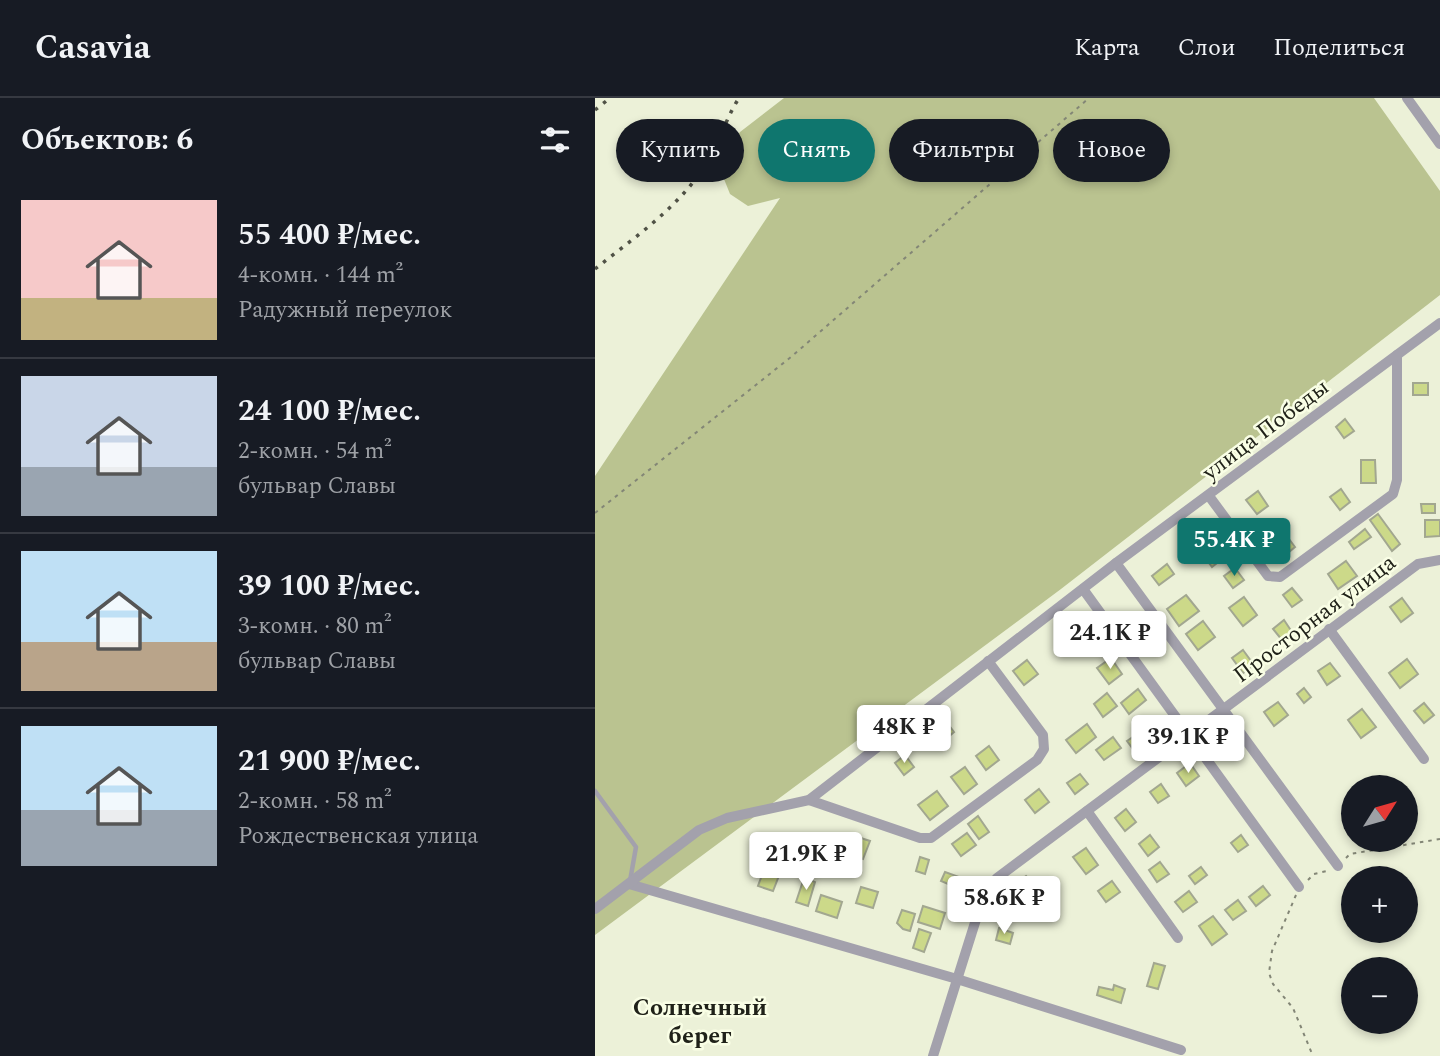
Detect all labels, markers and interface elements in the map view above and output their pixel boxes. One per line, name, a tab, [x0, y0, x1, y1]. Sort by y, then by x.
text: Casavia	[35, 23, 151, 73]
text: Карта	[1074, 30, 1140, 66]
text: Слои	[1178, 30, 1235, 66]
text: Поделиться	[1273, 30, 1405, 66]
text: Объектов: 6	[21, 117, 193, 163]
chip: Купить	[616, 119, 744, 182]
chip: Снять	[758, 119, 875, 182]
chip: Фильтры	[889, 119, 1039, 182]
chip: Новое	[1053, 119, 1170, 182]
icon: filters	[536, 121, 574, 159]
text: 55 400 ₽/мес.	[238, 212, 421, 258]
icon: home	[77, 228, 161, 312]
text: 4-комн. · 144 m²	[238, 258, 403, 293]
text: Радужный переулок	[238, 293, 452, 328]
street label: улица Победы	[1194, 371, 1337, 490]
text: 24 100 ₽/мес.	[238, 388, 421, 434]
icon: home	[77, 404, 161, 488]
text: 2-комн. · 54 m²	[238, 434, 392, 469]
text: бульвар Славы	[238, 469, 396, 504]
pin: 55.4K ₽	[1169, 518, 1299, 578]
text: 55.4K ₽	[1193, 523, 1275, 558]
street label: Просторная улица	[1226, 546, 1404, 692]
text: 39 100 ₽/мес.	[238, 563, 421, 609]
icon: home	[77, 579, 161, 663]
text: 3-комн. · 80 m²	[238, 609, 392, 644]
pin: 24.1K ₽	[1045, 612, 1175, 671]
text: 24.1K ₽	[1069, 616, 1151, 651]
text: бульвар Славы	[238, 644, 396, 679]
pin: 48K ₽	[855, 706, 953, 765]
text: 48K ₽	[873, 710, 935, 745]
pin: 39.1K ₽	[1123, 716, 1253, 775]
text: 39.1K ₽	[1147, 720, 1229, 755]
text: 21 900 ₽/мес.	[238, 738, 421, 784]
icon: home	[77, 754, 161, 838]
north arrow	[1341, 775, 1417, 852]
map controls	[1341, 775, 1418, 1034]
text: 2-комн. · 58 m²	[238, 784, 392, 819]
text: Рождественская улица	[238, 819, 478, 854]
pin: 21.9K ₽	[741, 832, 871, 892]
text: 21.9K ₽	[765, 837, 847, 872]
button: +	[1341, 866, 1418, 943]
pin: 58.6K ₽	[939, 876, 1069, 936]
text: 58.6K ₽	[963, 881, 1045, 916]
button: −	[1341, 957, 1418, 1034]
district label: Солнечный берег	[633, 990, 767, 1054]

